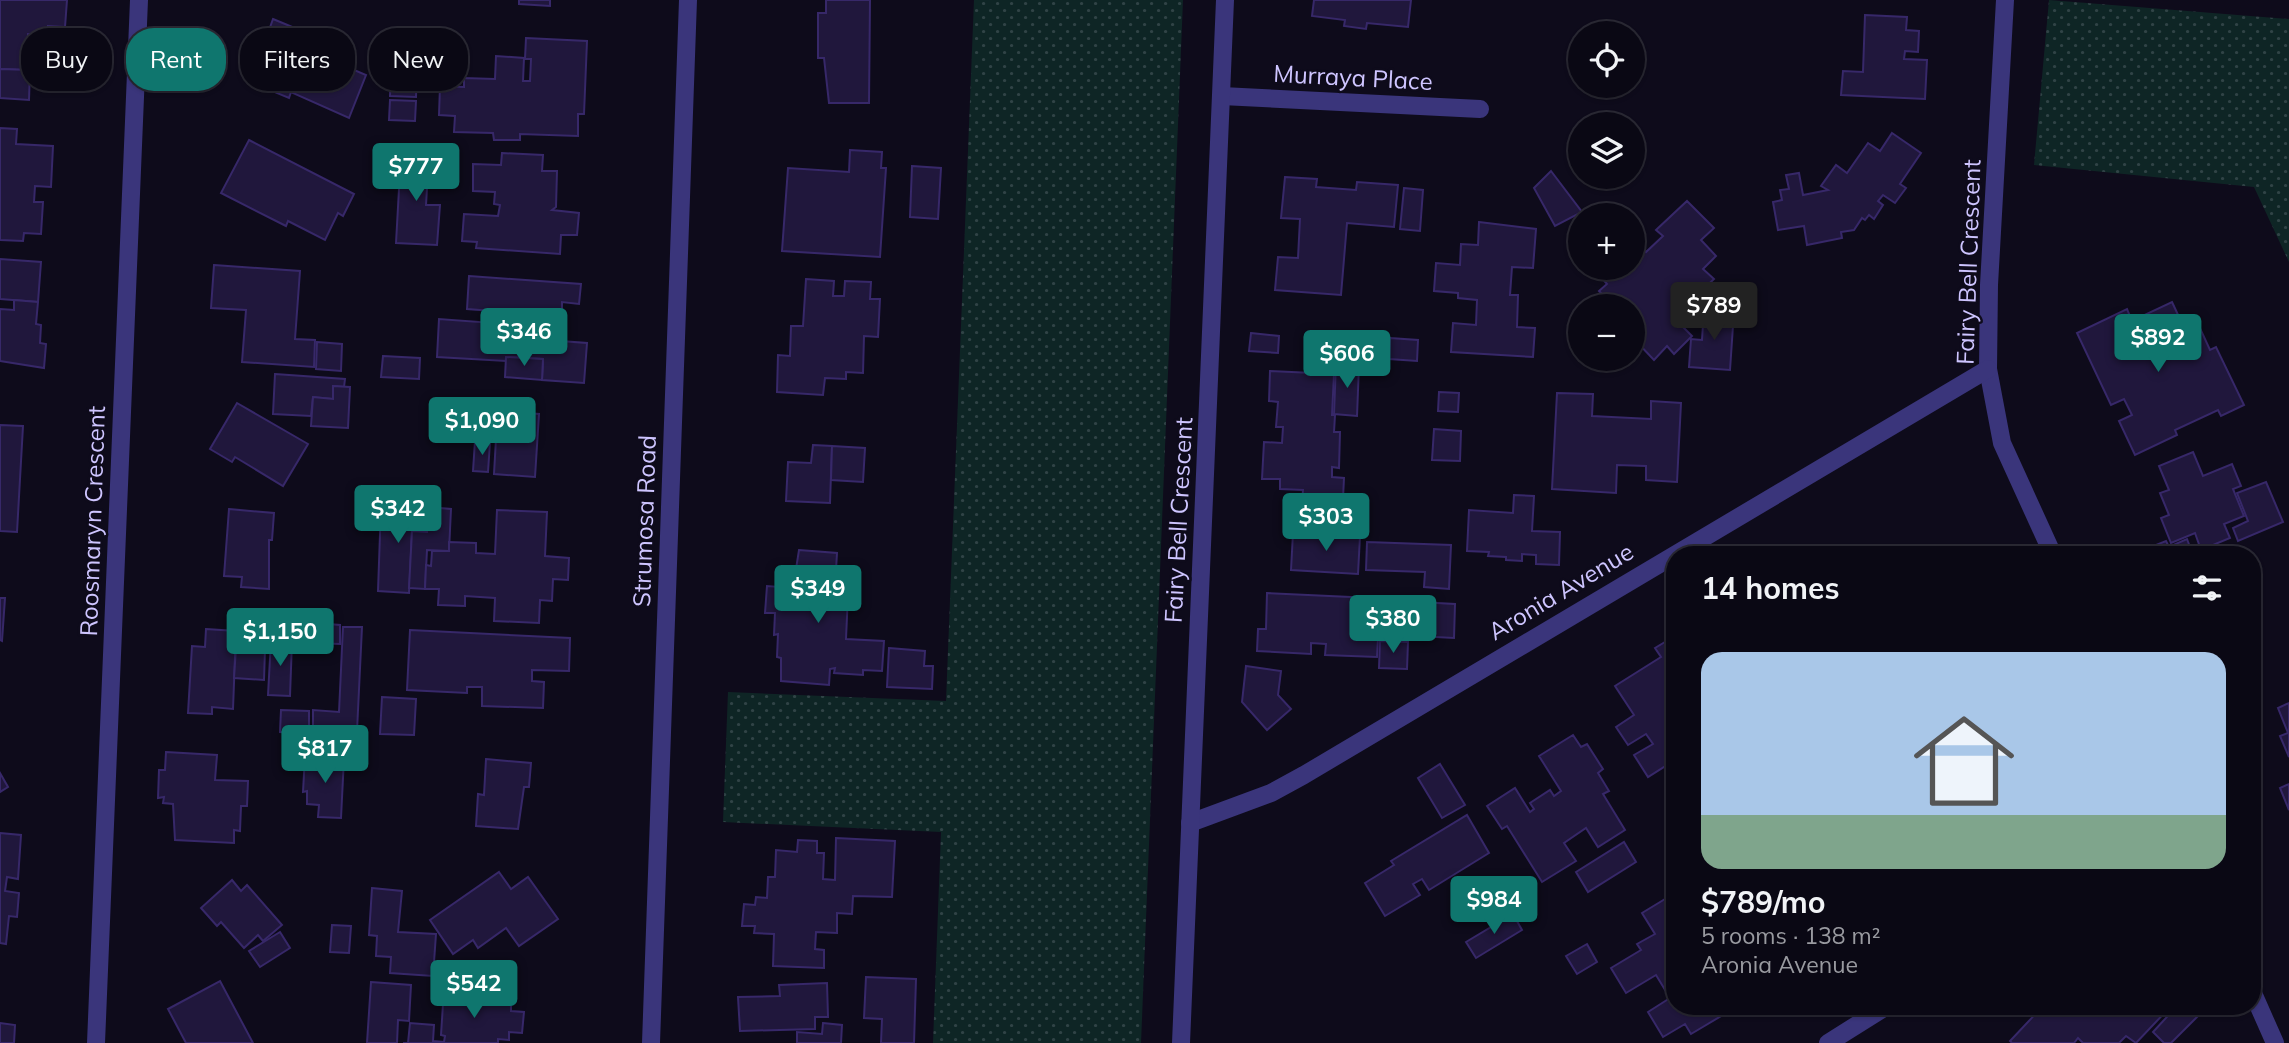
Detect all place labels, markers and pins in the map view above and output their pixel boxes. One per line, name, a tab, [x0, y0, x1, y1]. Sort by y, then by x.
pin: $777	[375, 144, 457, 203]
pin: $789	[1673, 282, 1755, 342]
pin: $346	[483, 308, 565, 368]
pin: $892	[2117, 314, 2199, 374]
pin: $606	[1306, 330, 1388, 390]
pin: $1,090	[425, 398, 539, 457]
pin: $342	[357, 486, 439, 545]
pin: $303	[1285, 494, 1367, 553]
pin: $349	[777, 566, 859, 625]
pin: $380	[1352, 596, 1434, 655]
pin: $1,150	[223, 608, 337, 668]
pin: $817	[284, 726, 366, 785]
pin: $984	[1453, 876, 1535, 936]
pin: $542	[433, 960, 515, 1020]

